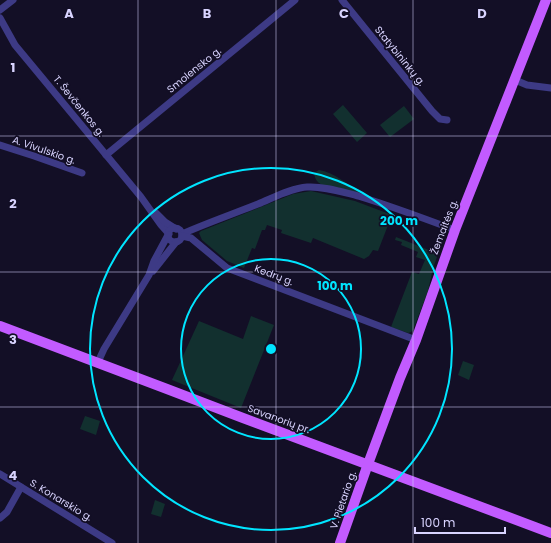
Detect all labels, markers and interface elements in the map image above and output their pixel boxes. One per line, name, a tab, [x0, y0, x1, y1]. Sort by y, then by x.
text: A	[64, 4, 74, 23]
text: B	[203, 4, 212, 23]
text: C	[339, 4, 349, 23]
text: D	[477, 4, 487, 23]
street label: Statybininkų g.	[371, 23, 429, 89]
street label: Smolensko g.	[164, 43, 224, 97]
text: 1	[11, 58, 15, 77]
street label: T. Ševčenkos g.	[50, 72, 108, 140]
street label: A. Vivulskio g.	[10, 132, 78, 168]
text: 2	[9, 194, 17, 213]
street label: Žemaitės g.	[427, 197, 461, 257]
text: 200 m	[380, 212, 418, 229]
street label: Kedrų g.	[252, 261, 296, 289]
text: 100 m	[317, 277, 353, 294]
text: 3	[9, 330, 17, 349]
centre of rings	[264, 342, 278, 356]
street label: Savanorių pr.	[246, 401, 312, 437]
text: 4	[9, 466, 18, 485]
street label: V. Pietario g.	[326, 469, 360, 531]
street label: S. Konarskio g.	[27, 475, 95, 525]
scale bar	[415, 509, 505, 535]
text: 100 m	[421, 514, 455, 531]

